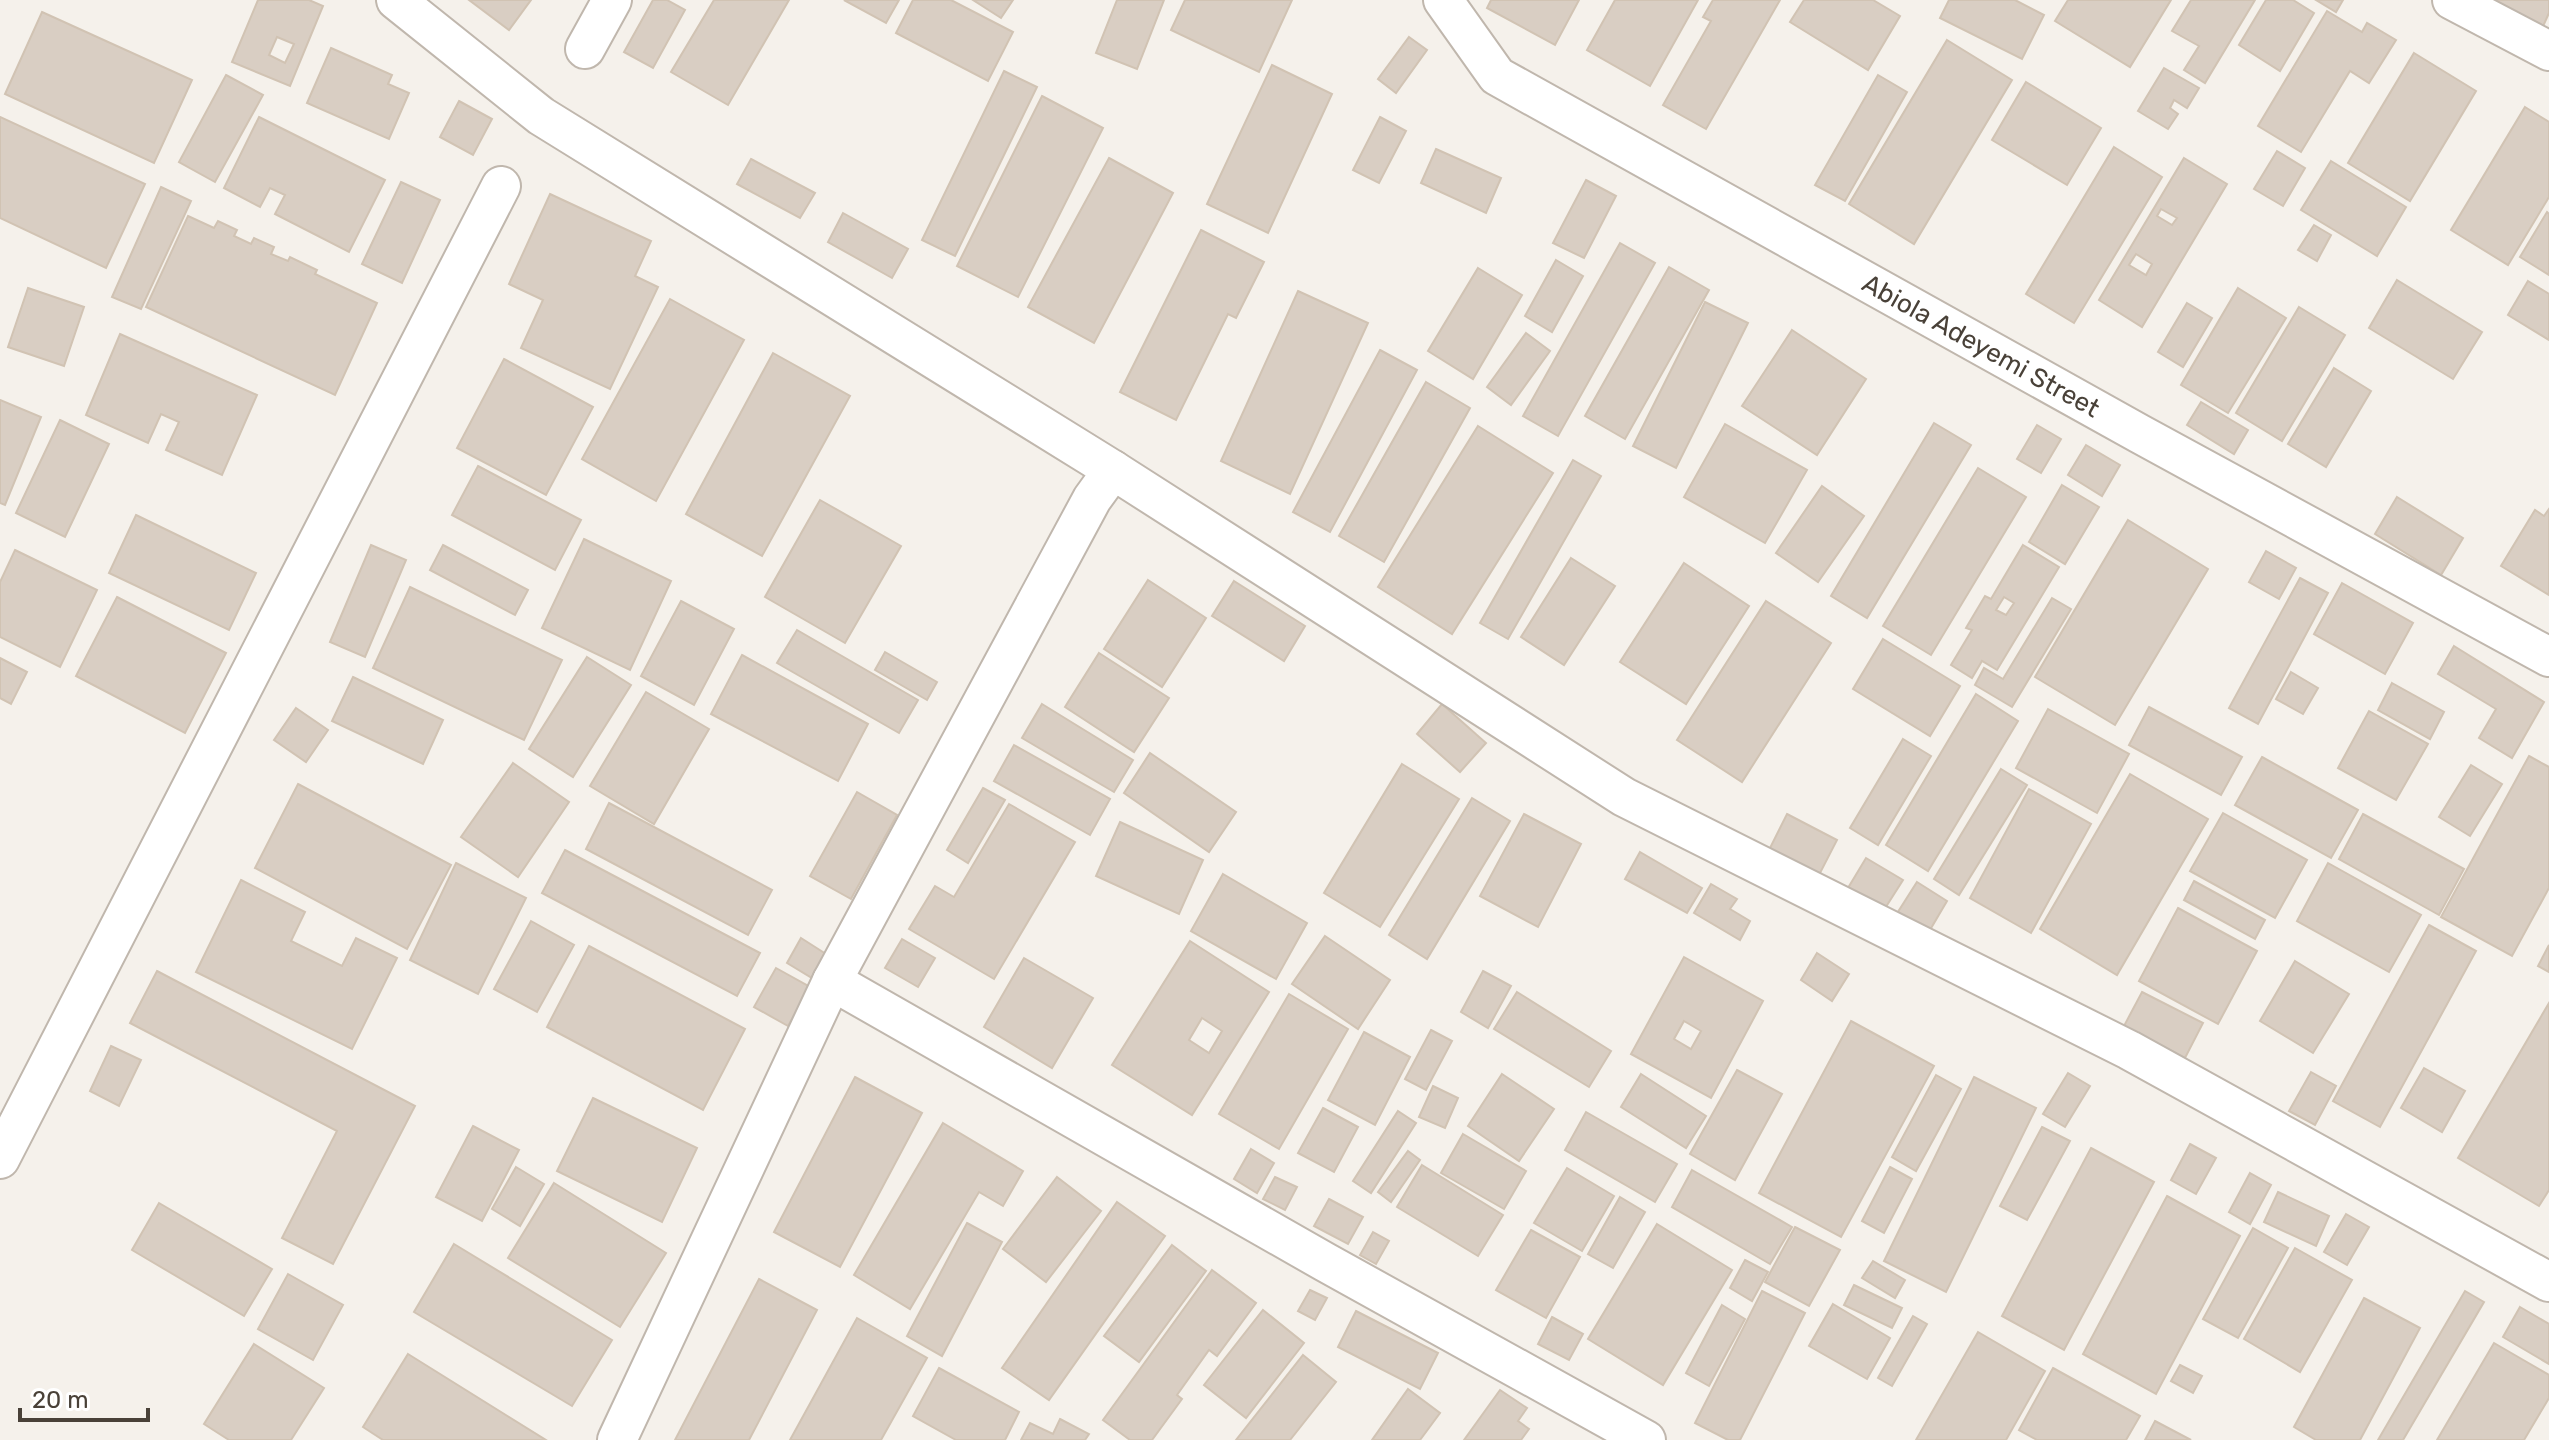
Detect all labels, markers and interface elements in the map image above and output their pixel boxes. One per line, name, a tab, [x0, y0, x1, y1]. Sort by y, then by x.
street label: Abiola Adeyemi Street	[1857, 268, 2105, 424]
scale bar	[20, 1372, 148, 1422]
text: 20 m	[32, 1386, 89, 1414]

